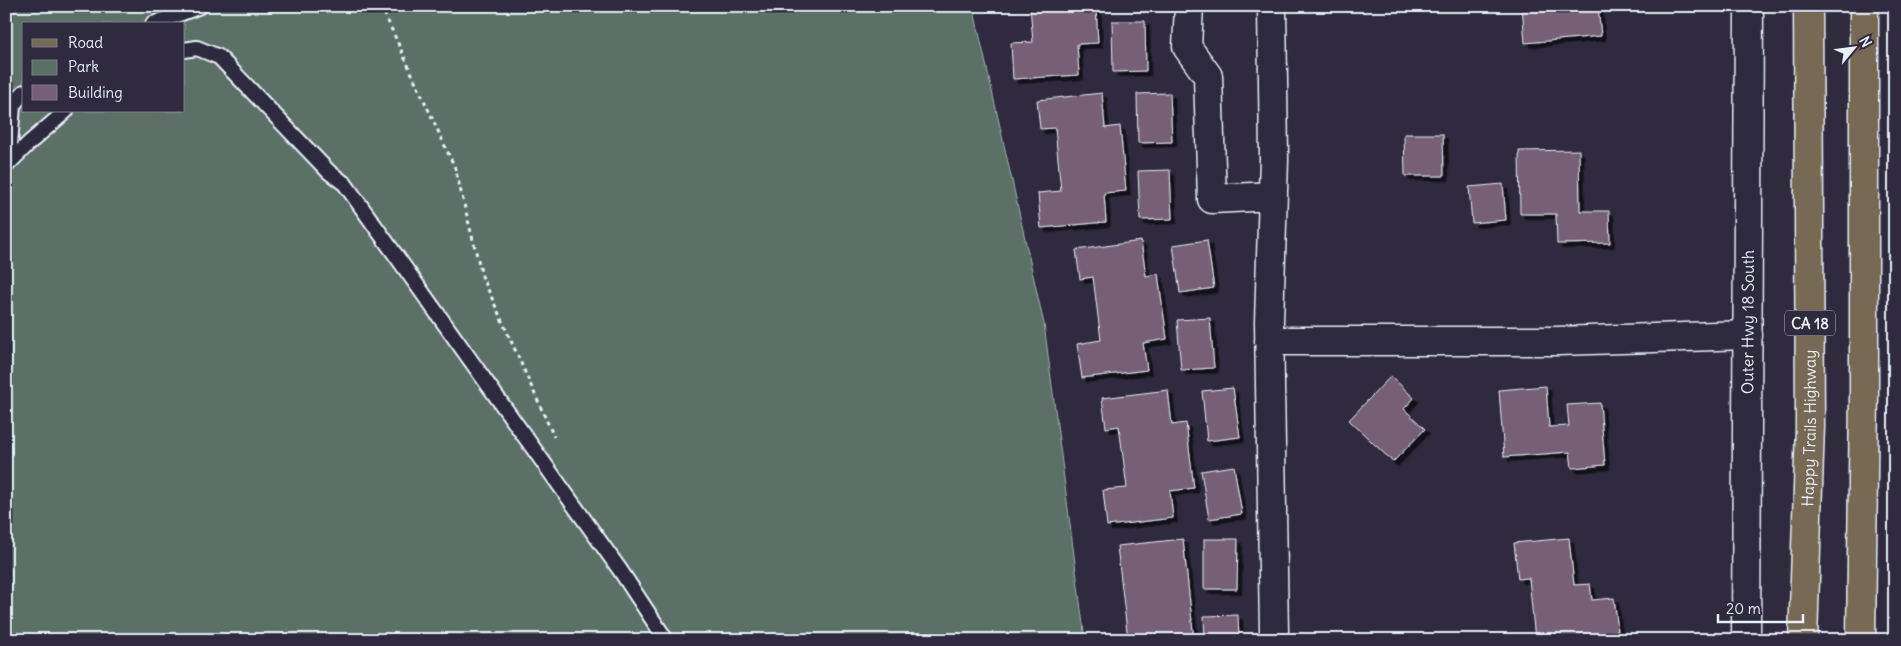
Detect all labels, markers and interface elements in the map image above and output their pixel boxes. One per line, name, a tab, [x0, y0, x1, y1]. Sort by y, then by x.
legend	[22, 22, 185, 112]
north arrow	[1828, 22, 1878, 72]
text: Road	[68, 33, 103, 52]
text: N	[1855, 33, 1876, 50]
text: Park	[68, 57, 99, 76]
text: Building	[68, 83, 123, 102]
street label: Outer Hwy 18 South	[1737, 250, 1758, 394]
road number: CA 18	[1785, 310, 1835, 336]
street label: Happy Trails Highway	[1797, 350, 1820, 507]
scale bar	[1718, 591, 1804, 623]
text: 20 m	[1726, 599, 1761, 618]

